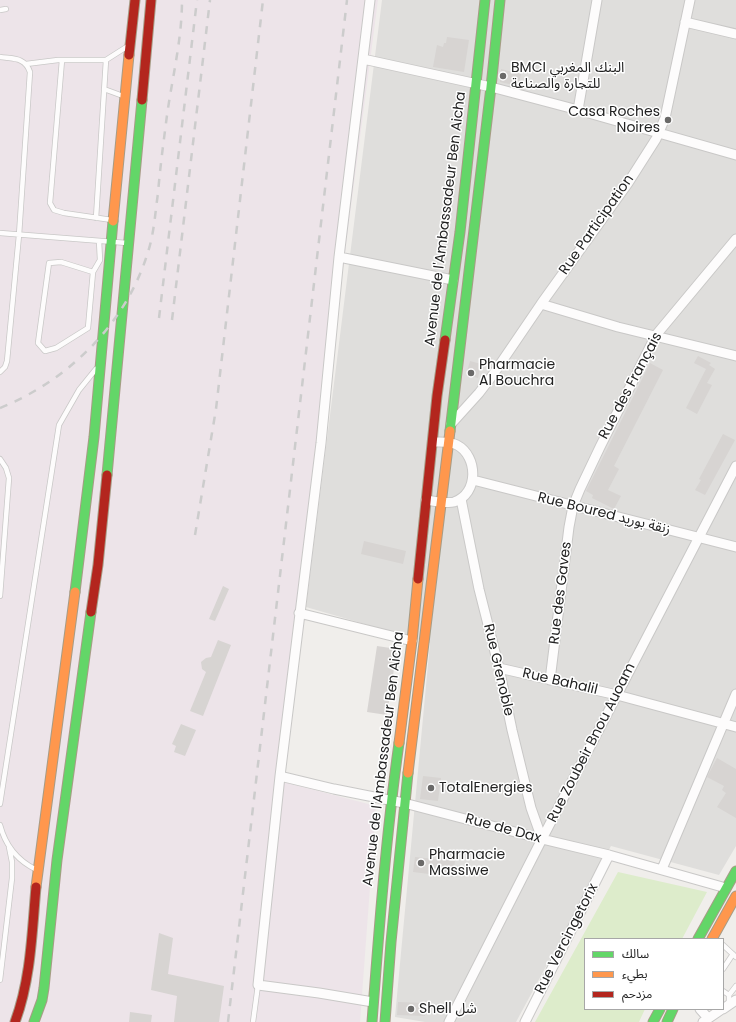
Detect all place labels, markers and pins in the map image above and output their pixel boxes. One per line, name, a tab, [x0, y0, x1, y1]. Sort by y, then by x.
place label: BMCI البنك المغربي للتجارة والصناعة	[511, 60, 624, 92]
marker: BMCI البنك المغربي للتجارة والصناعة	[498, 71, 508, 81]
place label: Casa Roches Noires	[568, 104, 660, 136]
marker: Casa Roches Noires	[663, 115, 673, 125]
place label: Pharmacie Al Bouchra	[479, 357, 555, 390]
marker: Pharmacie Al Bouchra	[466, 368, 476, 378]
place label: TotalEnergies	[439, 780, 532, 796]
marker: TotalEnergies	[426, 783, 436, 793]
place label: Pharmacie Massiwe	[429, 847, 505, 880]
marker: Pharmacie Massiwe	[416, 858, 426, 868]
place label: Shell شل	[419, 1001, 477, 1017]
marker: Shell شل	[406, 1004, 416, 1014]

